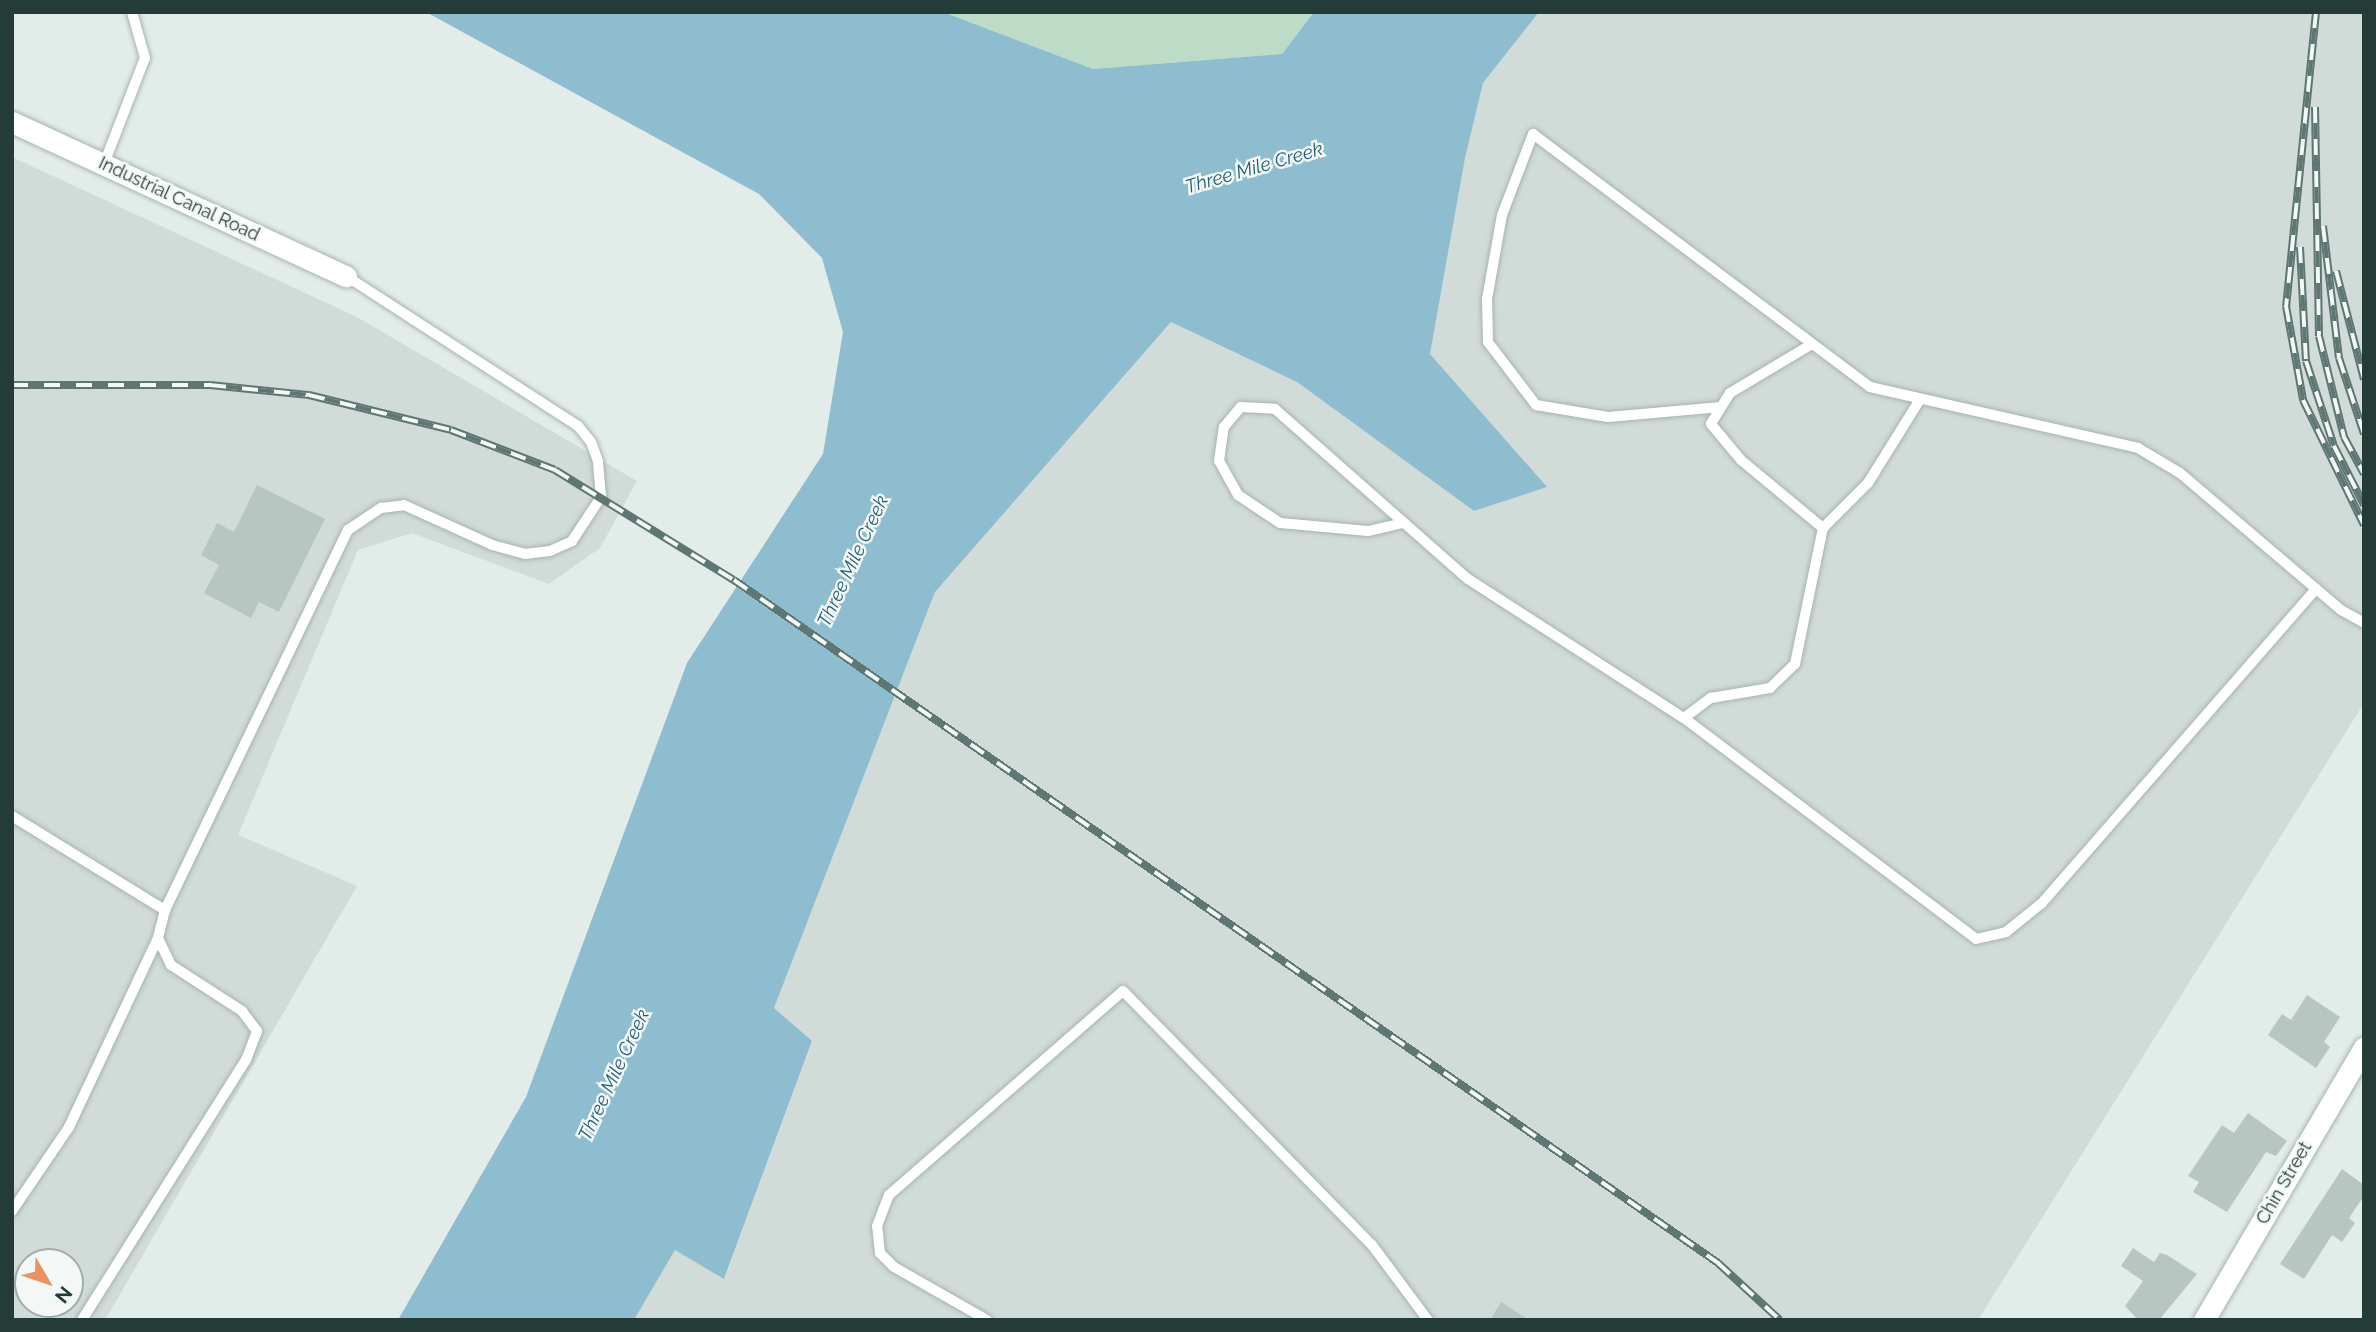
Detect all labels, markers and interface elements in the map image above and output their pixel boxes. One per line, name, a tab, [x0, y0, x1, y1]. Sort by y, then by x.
water label: Three Mile Creek	[1183, 137, 1325, 199]
street label: Industrial Canal Road	[95, 152, 263, 246]
water label: Three Mile Creek	[813, 492, 893, 630]
water label: Three Mile Creek	[574, 1006, 654, 1144]
street label: Chin Street	[2252, 1138, 2316, 1228]
north arrow	[14, 1248, 84, 1318]
text: N	[51, 1282, 77, 1308]

